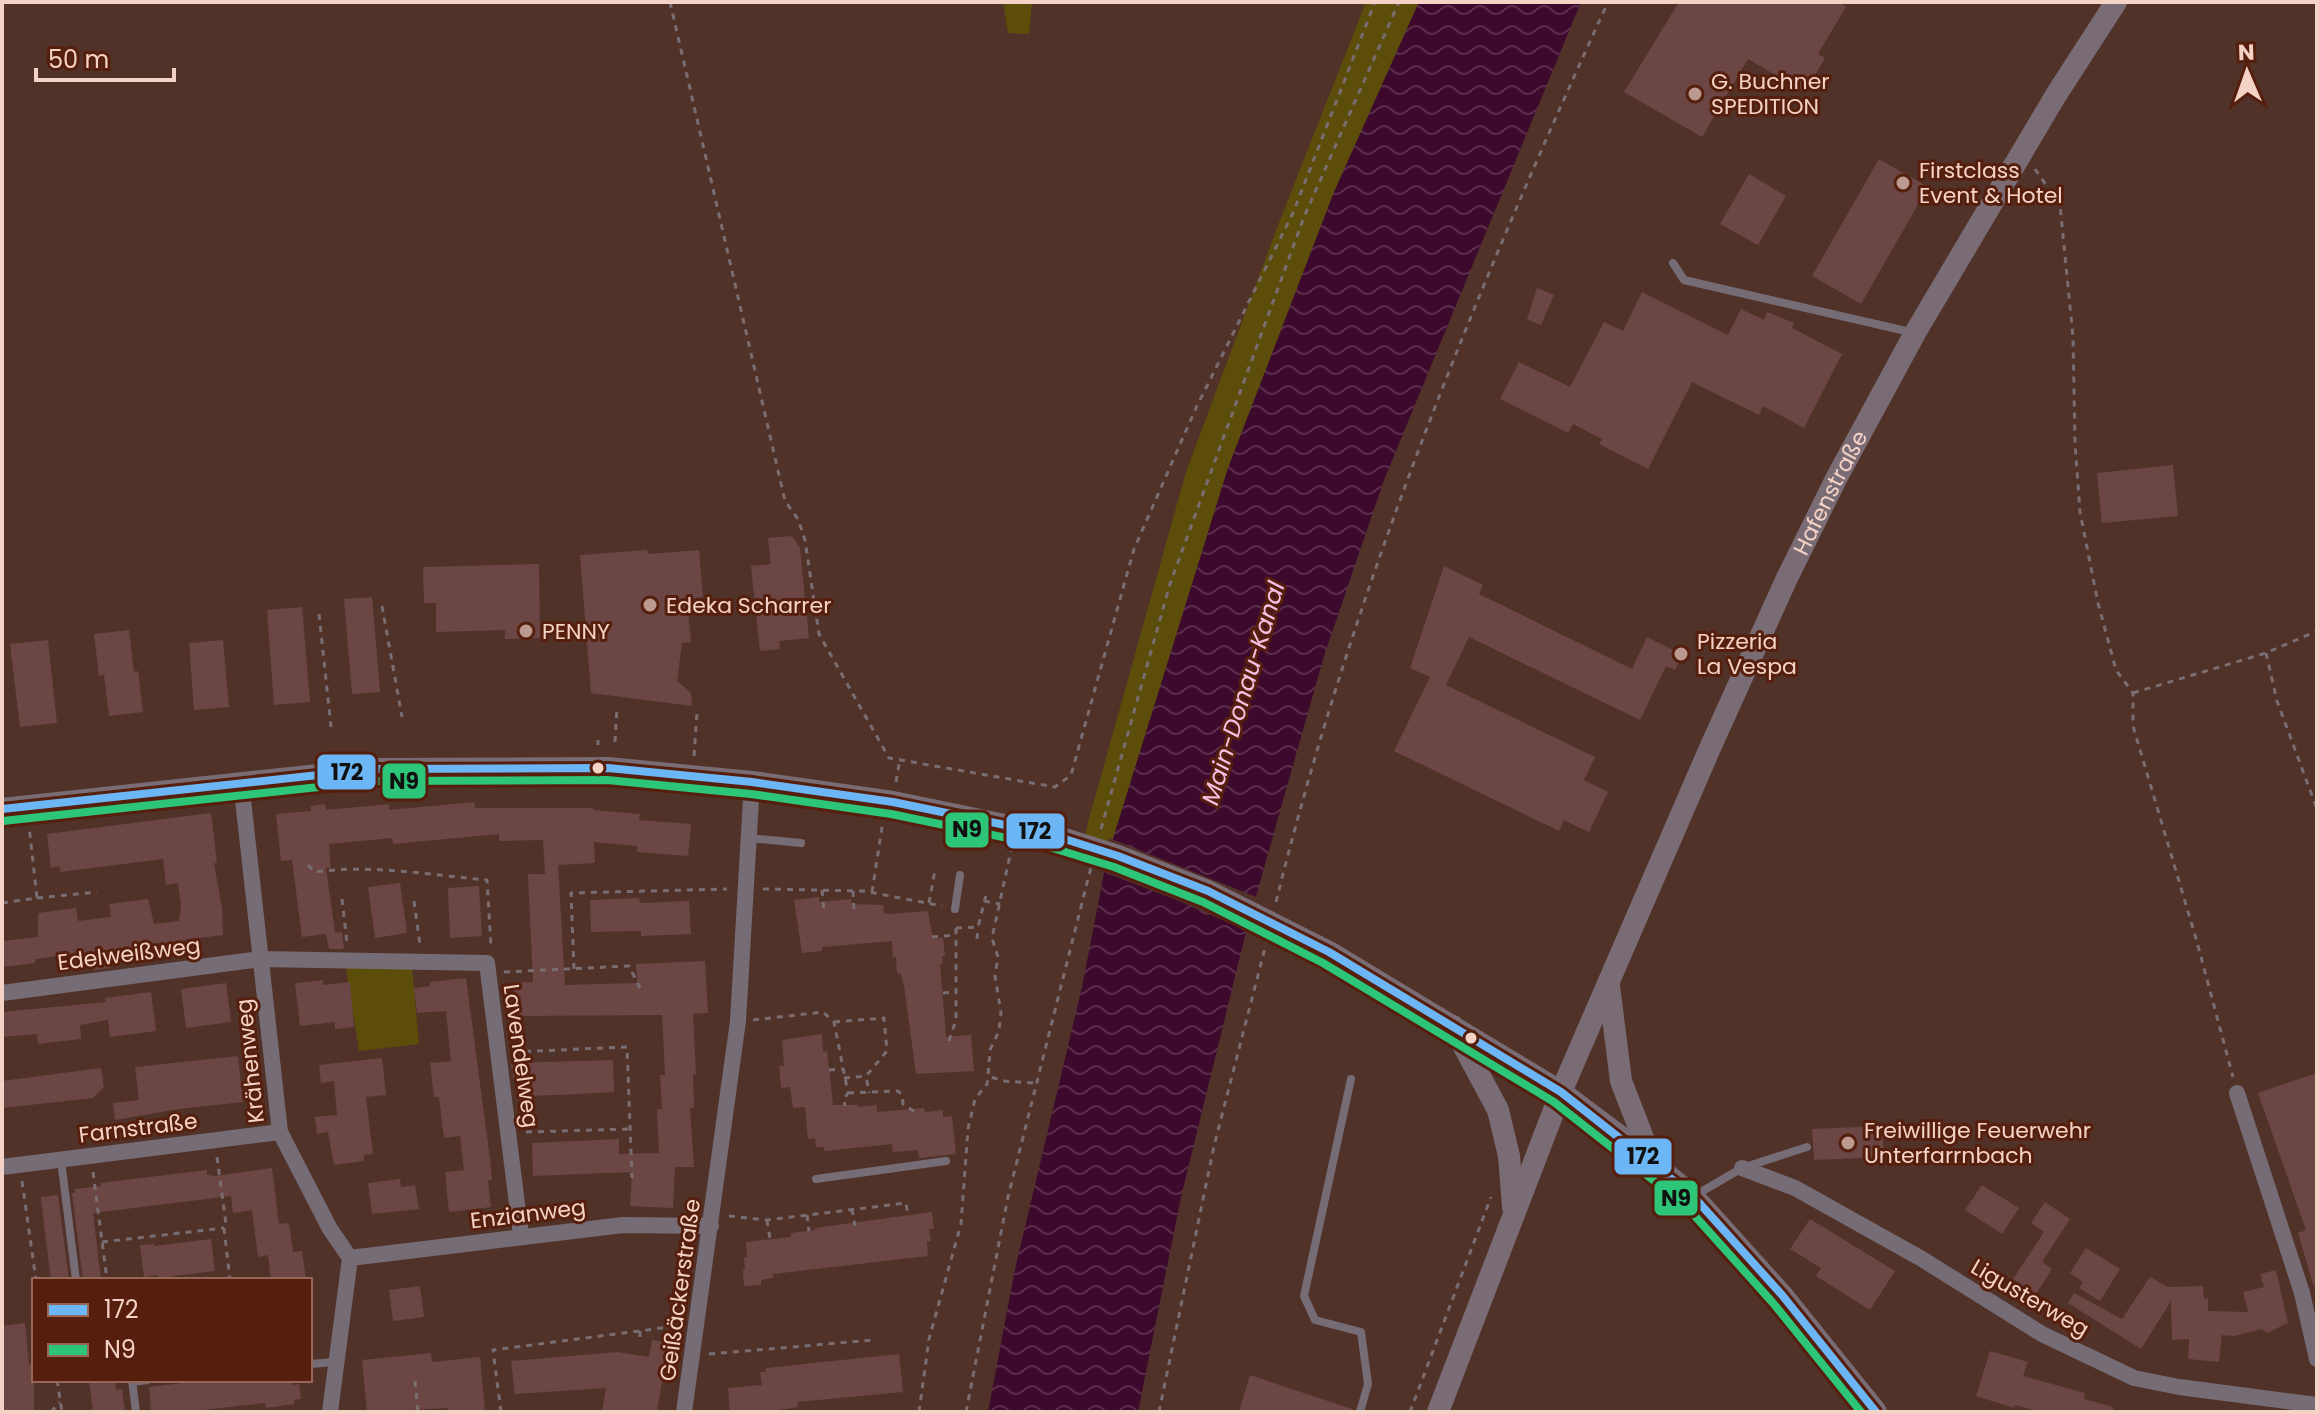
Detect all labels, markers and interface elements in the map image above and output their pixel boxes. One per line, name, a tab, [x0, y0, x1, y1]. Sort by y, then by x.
scale bar	[36, 32, 174, 82]
north arrow	[2207, 32, 2287, 112]
text: N	[2238, 37, 2255, 68]
text: 50 m	[48, 43, 109, 76]
place label: G. Buchner SPEDITION	[1711, 66, 1830, 122]
marker: G. Buchner SPEDITION	[1686, 85, 1704, 103]
place label: Firstclass Event & Hotel	[1919, 155, 2063, 211]
marker: Firstclass Event & Hotel	[1894, 174, 1912, 192]
street label: Hafenstraße	[1785, 425, 1875, 560]
water label: Main-Donau-Kanal	[1193, 577, 1293, 809]
place label: Edeka Scharrer	[666, 590, 831, 621]
marker: Edeka Scharrer	[641, 596, 659, 614]
place label: PENNY	[542, 616, 610, 647]
marker: PENNY	[517, 622, 535, 640]
place label: Pizzeria La Vespa	[1697, 626, 1797, 682]
marker: Pizzeria La Vespa	[1672, 645, 1690, 663]
line badge: 172	[316, 753, 377, 791]
text: 172	[331, 757, 363, 788]
unlabelled marker	[590, 760, 606, 776]
line badge: N9	[381, 762, 427, 800]
text: N9	[389, 766, 419, 797]
line badge: N9	[944, 811, 990, 849]
line badge: 172	[1005, 812, 1066, 850]
text: N9	[952, 814, 982, 845]
text: 172	[1019, 816, 1051, 847]
street label: Edelweißweg	[56, 930, 202, 978]
street label: Lavendelweg	[496, 982, 546, 1130]
street label: Krähenweg	[228, 997, 272, 1125]
unlabelled marker	[1463, 1030, 1479, 1046]
street label: Farnstraße	[77, 1105, 199, 1151]
place label: Freiwillige Feuerwehr Unterfarrnbach	[1864, 1115, 2091, 1171]
marker: Freiwillige Feuerwehr Unterfarrnbach	[1839, 1134, 1857, 1152]
line badge: 172	[1613, 1137, 1673, 1176]
text: 172	[1627, 1141, 1659, 1172]
line badge: N9	[1653, 1179, 1699, 1217]
text: N9	[1661, 1183, 1691, 1214]
street label: Enzianweg	[468, 1192, 588, 1236]
street label: Geißäckerstraße	[652, 1197, 708, 1383]
street label: Ligusterweg	[1965, 1252, 2095, 1344]
legend	[32, 1278, 312, 1382]
text: 172	[104, 1293, 139, 1326]
text: N9	[104, 1333, 136, 1366]

